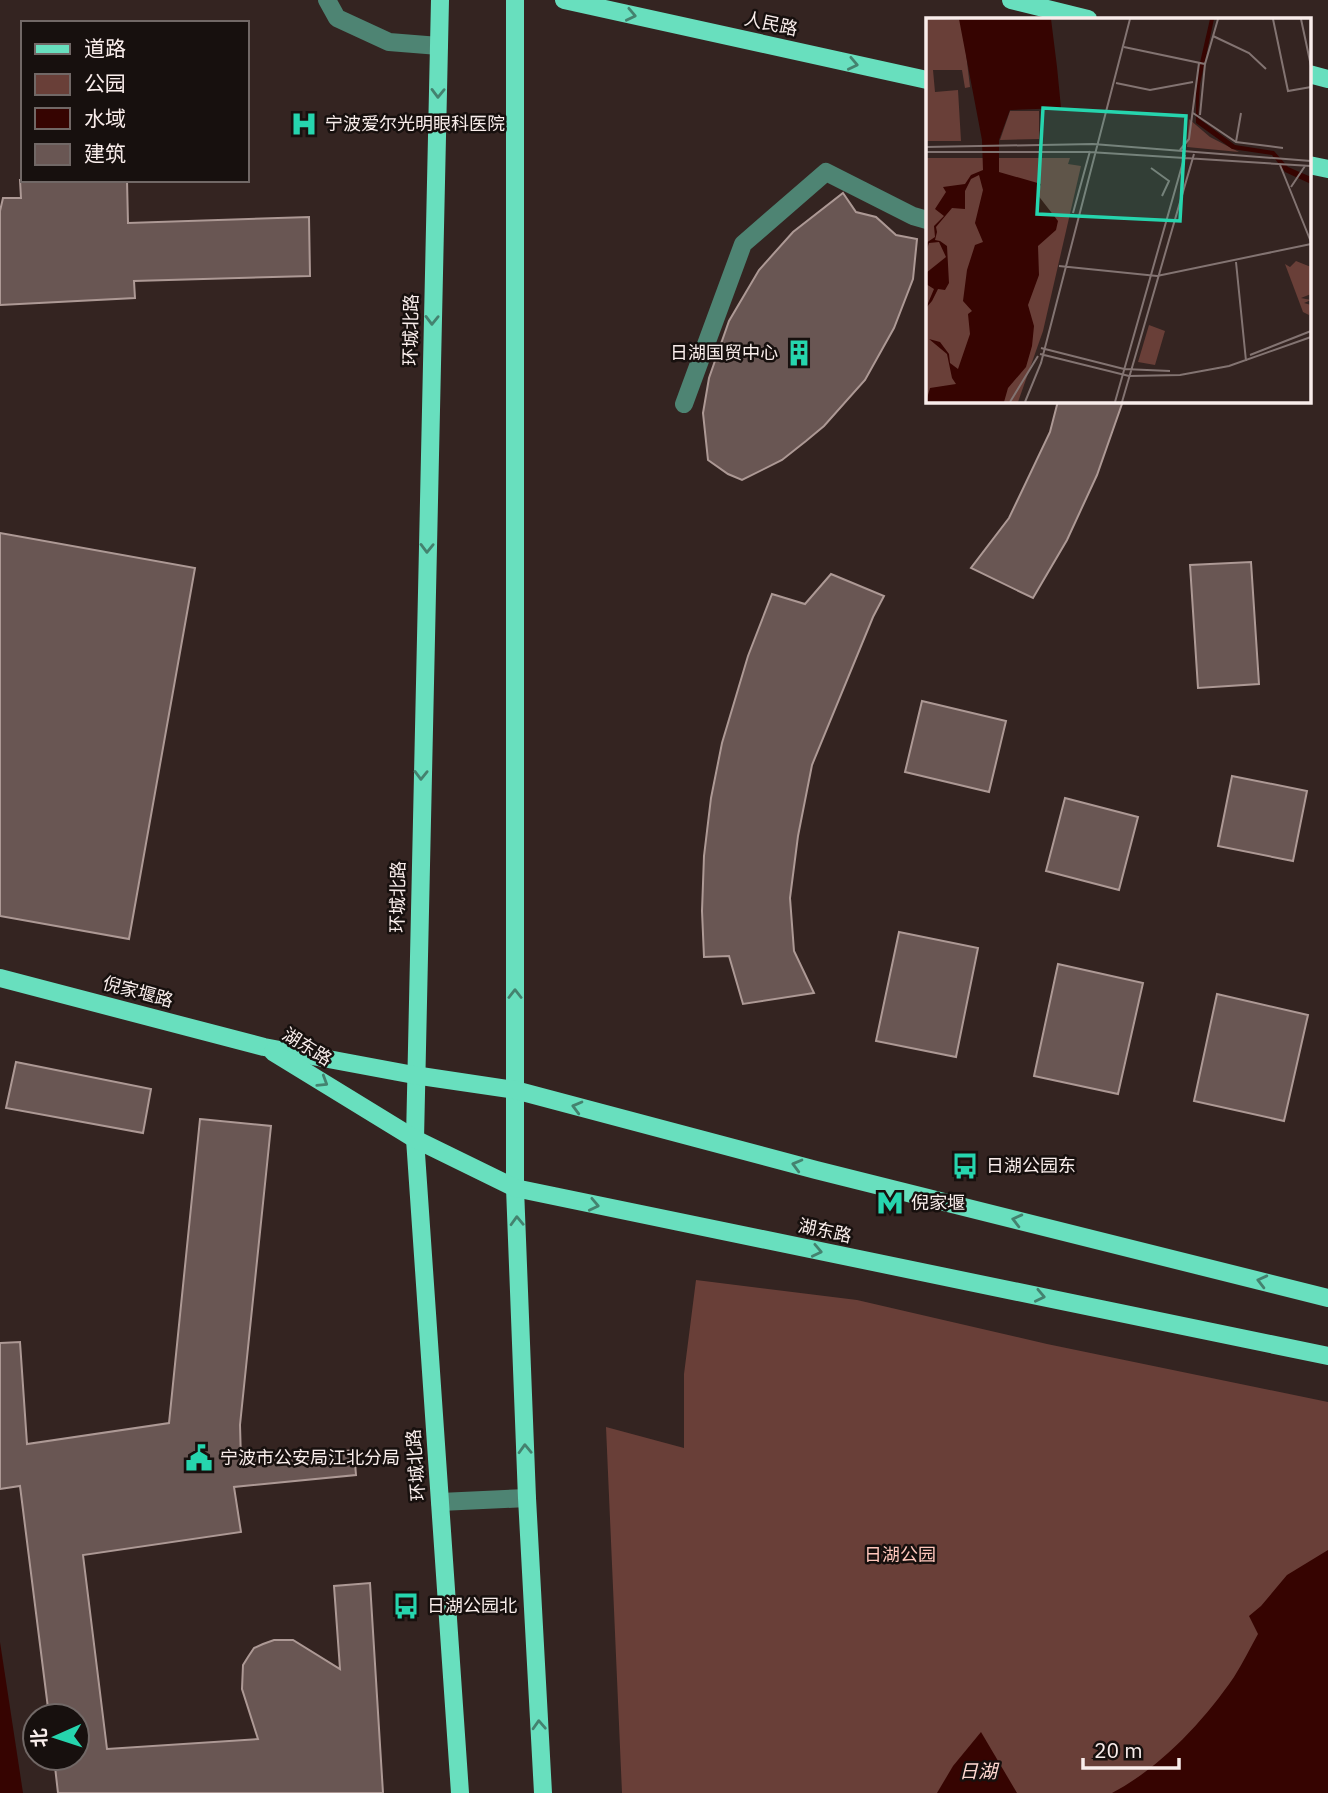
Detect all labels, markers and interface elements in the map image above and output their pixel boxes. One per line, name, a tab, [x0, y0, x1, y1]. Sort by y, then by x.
one-way arrow	[625, 6, 637, 21]
street label: 人民路	[742, 7, 800, 40]
inset map	[926, 18, 1310, 402]
legend	[21, 21, 248, 182]
text: 道路	[84, 34, 126, 62]
one-way arrow	[847, 56, 859, 70]
text: 公园	[84, 69, 126, 97]
one-way arrow	[430, 87, 445, 98]
text: 水域	[84, 104, 126, 132]
hospital icon: 宁波爱尔光明眼科医院	[289, 109, 319, 139]
place label: 宁波爱尔光明眼科医院	[325, 112, 505, 135]
text: 建筑	[84, 139, 126, 167]
street label: 环城北路	[398, 294, 423, 366]
one-way arrow	[425, 315, 440, 326]
building icon: 日湖国贸中心	[784, 338, 814, 368]
place label: 日湖国贸中心	[670, 341, 778, 364]
one-way arrow	[419, 542, 434, 553]
one-way arrow	[414, 770, 429, 781]
street label: 环城北路	[385, 861, 410, 933]
street label: 倪家堰路	[100, 971, 176, 1012]
one-way arrow	[507, 988, 523, 999]
street label: 湖东路	[278, 1023, 336, 1071]
one-way arrow	[315, 1074, 328, 1087]
one-way arrow	[571, 1101, 583, 1115]
bus stop icon: 日湖公园东	[950, 1151, 980, 1181]
place label: 日湖公园东	[986, 1154, 1076, 1177]
one-way arrow	[791, 1159, 803, 1173]
metro station icon: 倪家堰	[875, 1188, 905, 1218]
place label: 倪家堰	[911, 1191, 965, 1214]
one-way arrow	[588, 1196, 600, 1211]
street label: 湖东路	[796, 1214, 854, 1247]
one-way arrow	[1011, 1214, 1023, 1228]
one-way arrow	[509, 1216, 524, 1227]
one-way arrow	[811, 1242, 823, 1257]
one-way arrow	[1256, 1275, 1268, 1289]
one-way arrow	[1034, 1288, 1046, 1303]
street label: 环城北路	[402, 1428, 429, 1502]
public building icon: 宁波市公安局江北分局	[184, 1443, 214, 1473]
one-way arrow	[517, 1443, 532, 1454]
place label: 宁波市公安局江北分局	[220, 1446, 400, 1469]
park label: 日湖公园	[864, 1543, 936, 1566]
bus stop icon: 日湖公园北	[391, 1591, 421, 1621]
place label: 日湖公园北	[427, 1594, 517, 1617]
north arrow	[21, 1702, 91, 1772]
one-way arrow	[532, 1719, 547, 1730]
scale bar	[1083, 1727, 1179, 1771]
text: 北	[27, 1728, 52, 1748]
text: 20 m	[1094, 1736, 1143, 1764]
water label: 日湖	[959, 1759, 1000, 1783]

